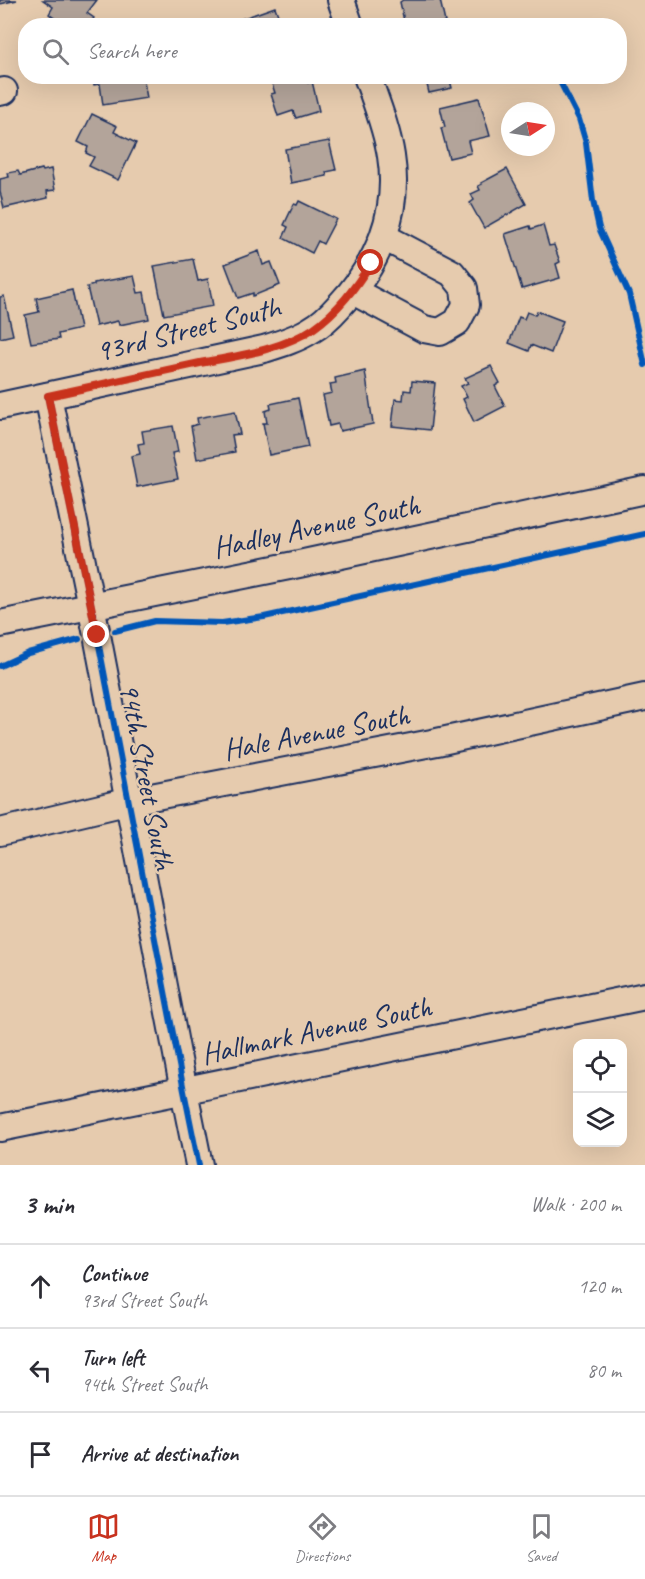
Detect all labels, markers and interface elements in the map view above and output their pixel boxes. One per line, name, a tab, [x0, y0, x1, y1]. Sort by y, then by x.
search box	[18, 18, 627, 84]
icon: search	[39, 35, 72, 68]
text: Search here	[87, 37, 177, 65]
north arrow	[501, 102, 555, 156]
route start	[357, 249, 383, 275]
street label: 93rd Street South	[92, 287, 286, 370]
street label: Hadley Avenue South	[209, 485, 424, 566]
route end	[83, 621, 109, 647]
street label: 94th Street South	[110, 679, 184, 875]
street label: Hale Avenue South	[220, 695, 413, 769]
street label: Hallmark Avenue South	[198, 987, 436, 1073]
map controls	[573, 1039, 627, 1147]
button: locate	[573, 1039, 627, 1093]
button: layers	[573, 1093, 627, 1147]
text: 3 min	[24, 1188, 74, 1221]
text: Walk · 200 m	[531, 1192, 621, 1217]
text: Continue	[81, 1260, 147, 1288]
icon: ahead	[24, 1270, 57, 1303]
text: 120 m	[578, 1274, 621, 1299]
text: 93rd Street South	[81, 1288, 207, 1313]
text: Turn left	[81, 1344, 145, 1372]
icon: left	[24, 1354, 57, 1387]
text: 80 m	[587, 1358, 621, 1383]
text: 94th Street South	[81, 1372, 208, 1397]
icon: arrive	[24, 1438, 57, 1471]
text: Arrive at destination	[81, 1440, 238, 1468]
tab: Map	[87, 1510, 120, 1566]
tab: Directions	[295, 1510, 350, 1566]
tab: Saved	[525, 1510, 558, 1566]

